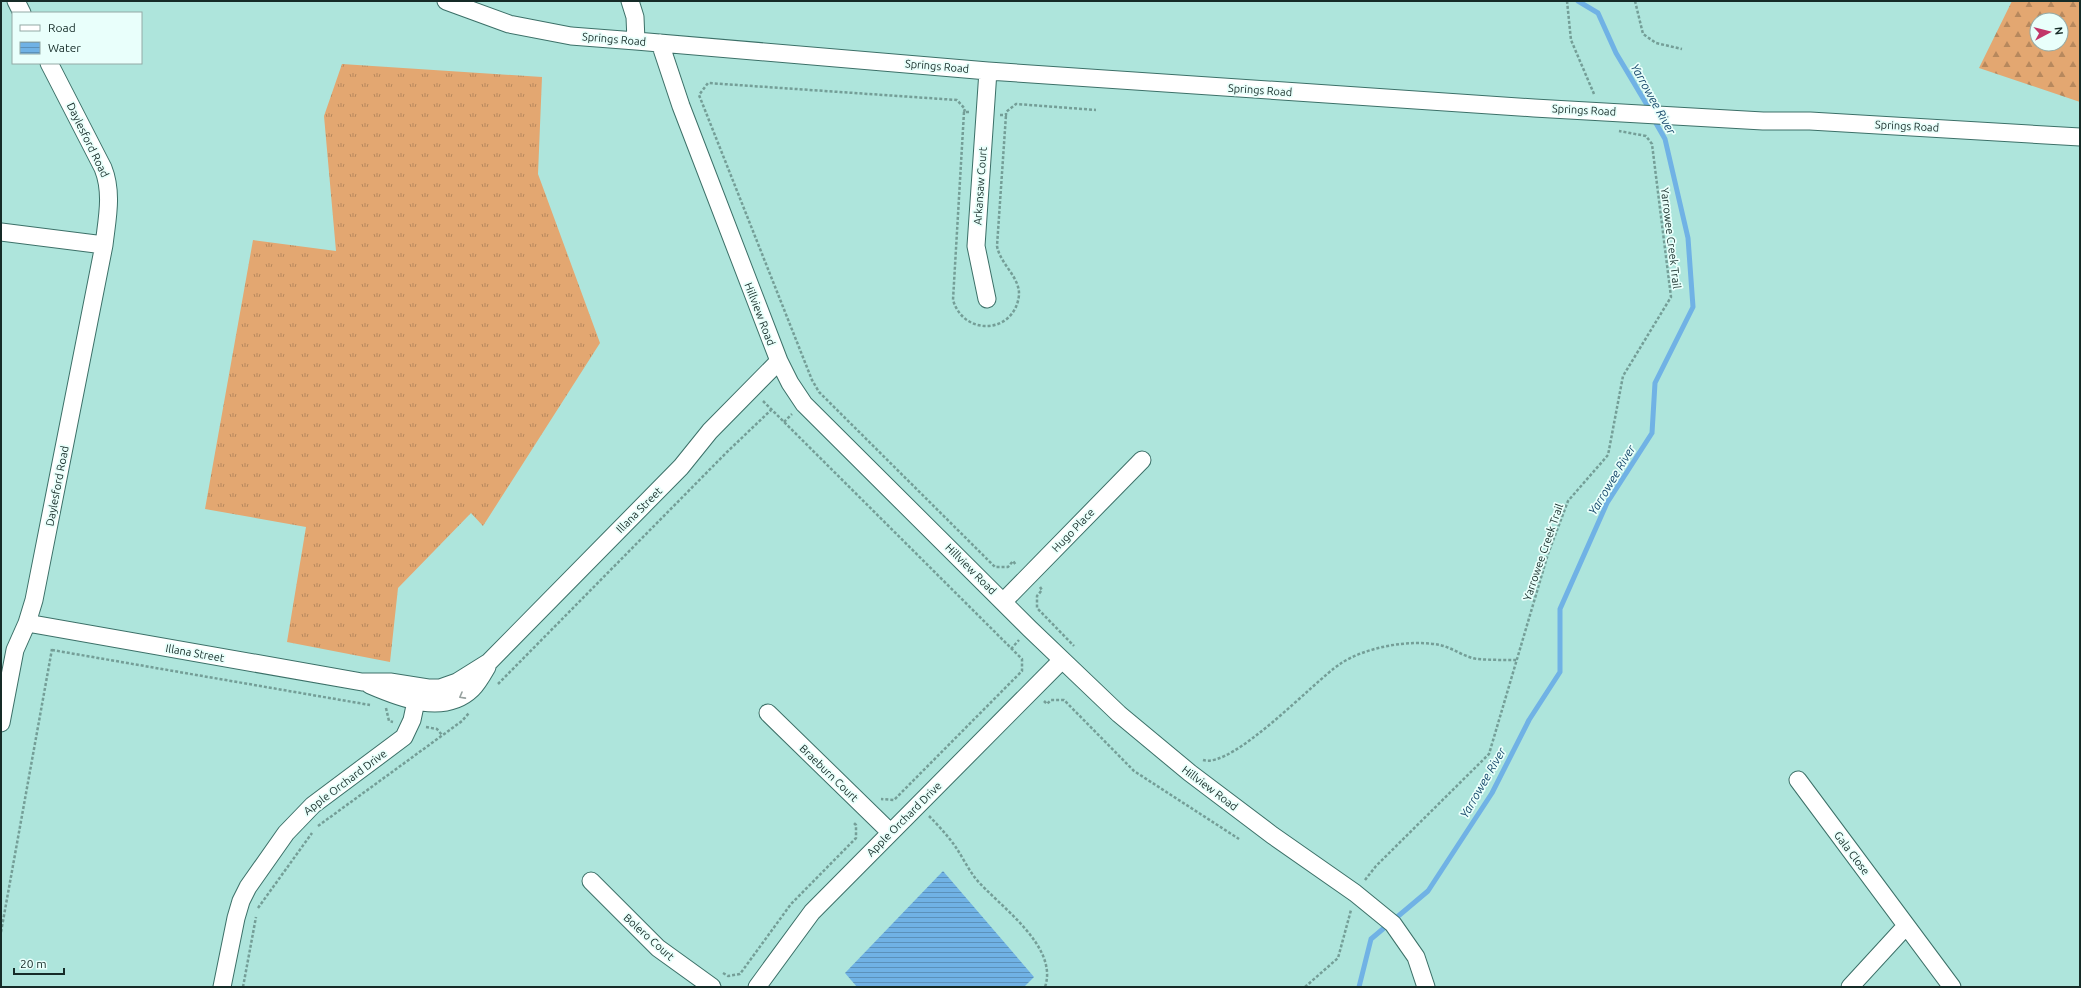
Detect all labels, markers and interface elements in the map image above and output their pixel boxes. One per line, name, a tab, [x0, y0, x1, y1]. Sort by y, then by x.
legend	[12, 12, 142, 64]
north arrow	[2029, 12, 2069, 52]
text: Road	[48, 21, 76, 34]
text: N	[2052, 26, 2065, 36]
street label: Springs Road	[581, 30, 647, 48]
text: Water	[48, 41, 81, 54]
street label: Springs Road	[904, 57, 970, 75]
water label: Yarrowee River	[1629, 61, 1678, 137]
street label: Springs Road	[1228, 82, 1292, 98]
street label: Daylesford Road	[65, 101, 111, 179]
street label: Springs Road	[1552, 102, 1616, 118]
street label: Springs Road	[1875, 118, 1939, 134]
street label: Arkansaw Court	[971, 146, 989, 225]
street label: Yarrowee Creek Trail	[1659, 187, 1683, 289]
street label: Hillview Road	[742, 281, 778, 347]
water label: Yarrowee River	[1586, 442, 1638, 517]
street label: Daylesford Road	[43, 445, 71, 527]
street label: Illana Street	[614, 484, 665, 535]
street label: Yarrowee Creek Trail	[1521, 502, 1565, 602]
street label: Hugo Place	[1049, 506, 1097, 554]
street label: Hillview Road	[943, 541, 999, 597]
street label: Illana Street	[165, 642, 226, 664]
one-way arrow	[459, 691, 466, 698]
street label: Braeburn Court	[797, 742, 861, 804]
water label: Yarrowee River	[1457, 745, 1508, 820]
street label: Apple Orchard Drive	[301, 747, 389, 817]
street label: Hillview Road	[1180, 763, 1240, 813]
street label: Apple Orchard Drive	[864, 779, 944, 859]
street label: Gala Close	[1832, 829, 1872, 877]
street label: Bolero Court	[621, 911, 677, 963]
scale bar	[14, 950, 64, 976]
text: 20 m	[20, 957, 47, 970]

